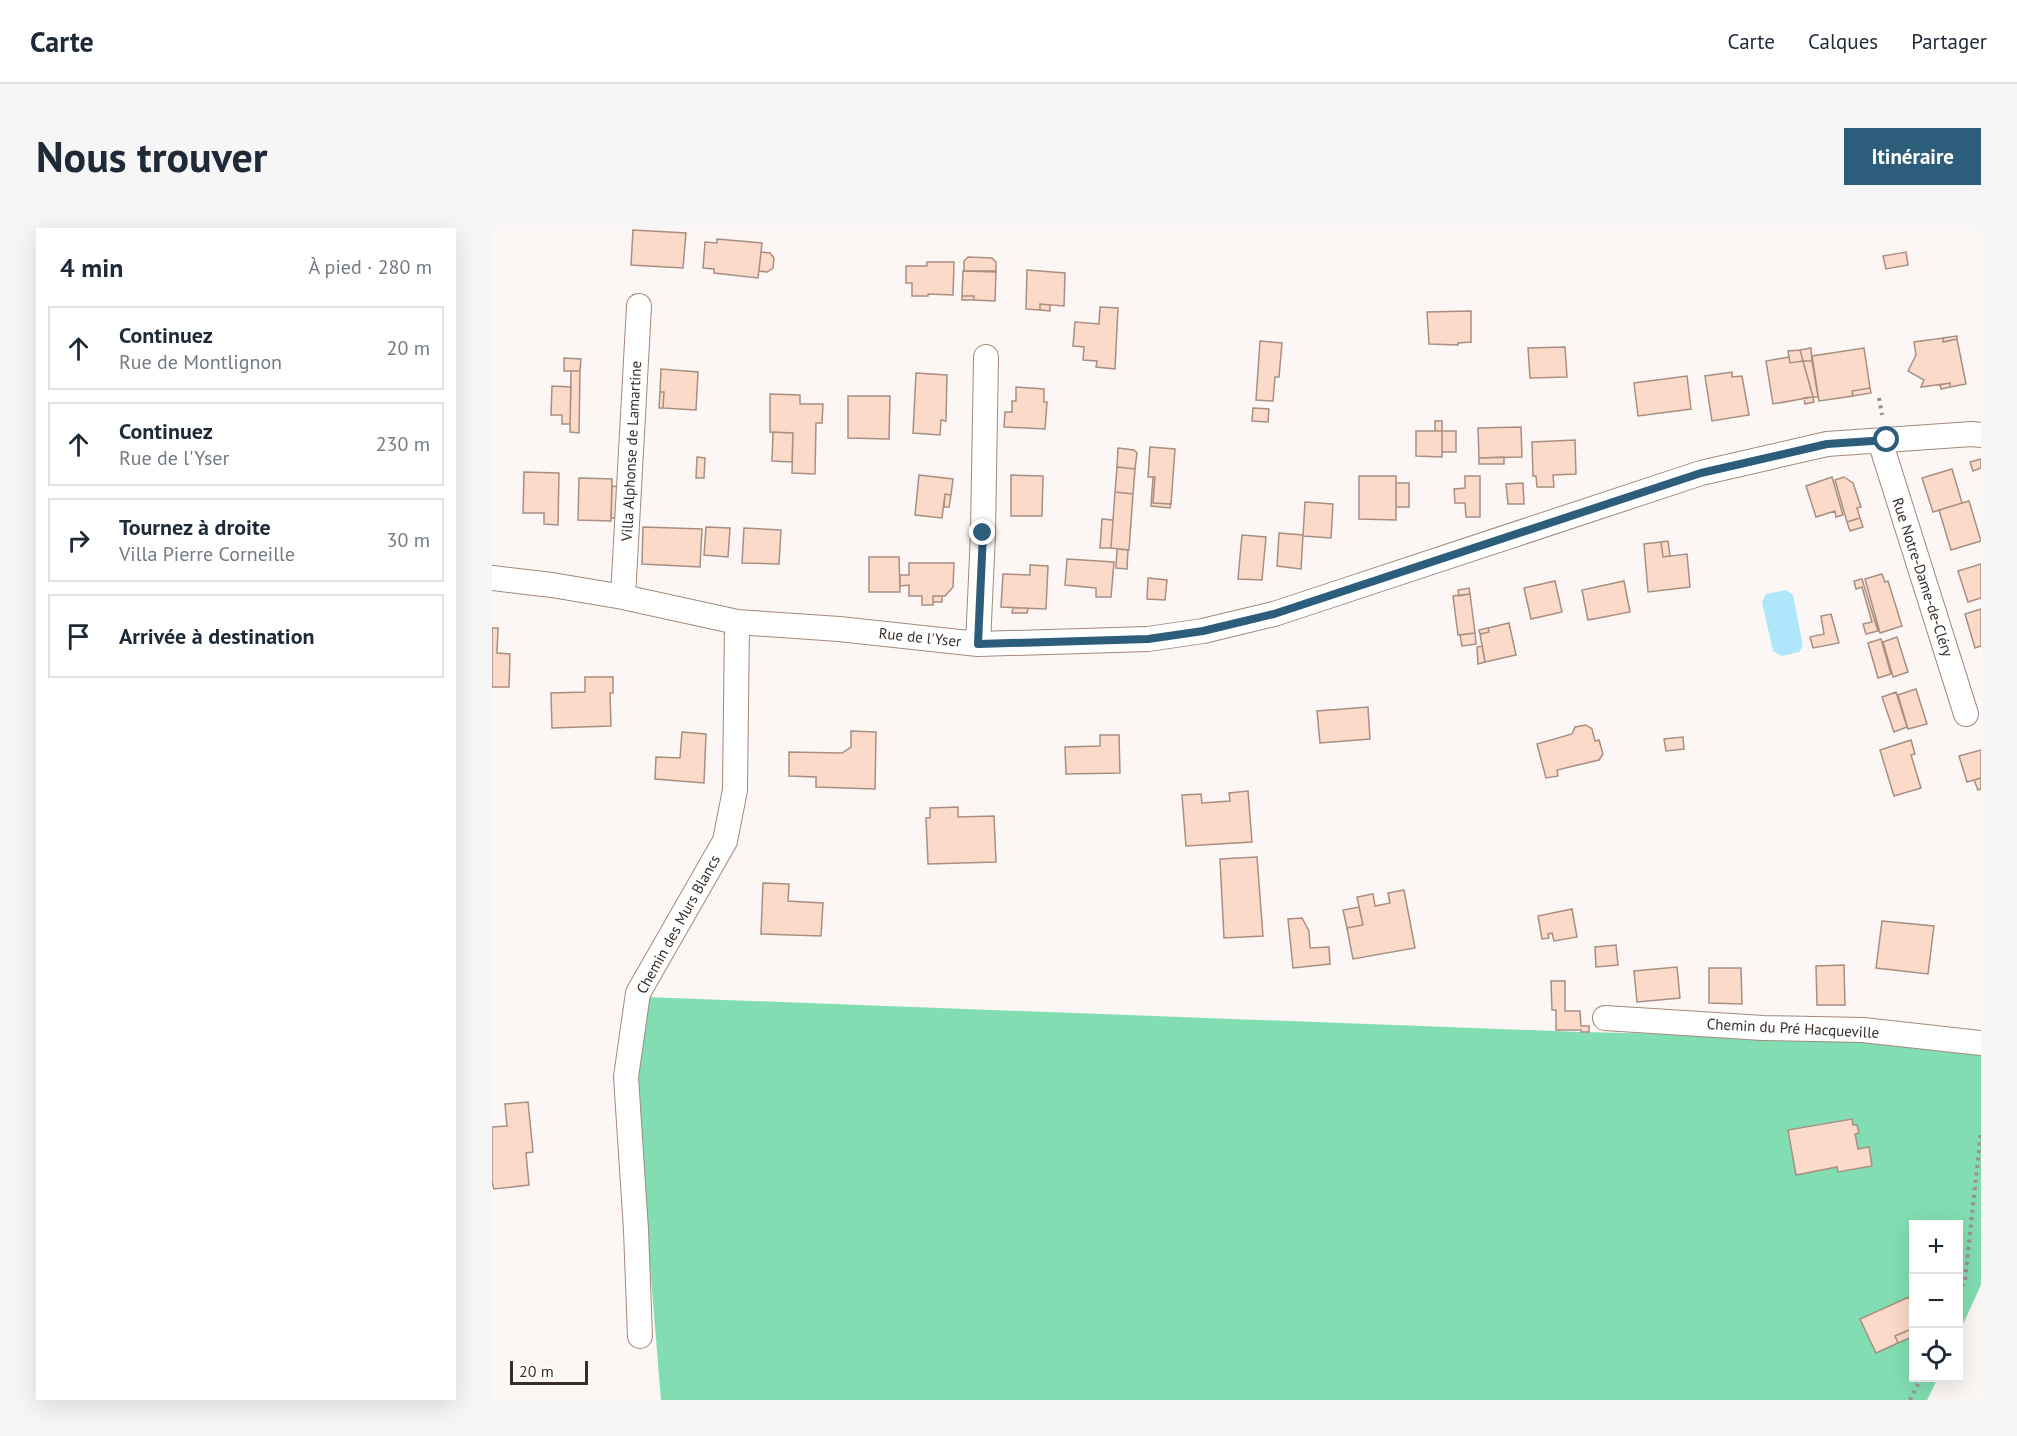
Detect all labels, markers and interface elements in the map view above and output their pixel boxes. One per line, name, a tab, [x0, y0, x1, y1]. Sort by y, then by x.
text: Carte	[30, 23, 94, 60]
text: Carte	[1728, 28, 1775, 55]
text: Calques	[1808, 28, 1878, 55]
text: Partager	[1911, 28, 1987, 55]
button: Itinéraire	[1844, 128, 1981, 185]
text: Nous trouver	[36, 129, 267, 184]
text: 4 min	[60, 251, 123, 284]
text: À pied · 280 m	[308, 254, 432, 280]
text: Continuez	[119, 321, 213, 349]
icon: ahead	[62, 332, 95, 365]
text: 20 m	[387, 335, 430, 361]
text: Rue de Montlignon	[119, 349, 282, 375]
street label: Villa Alphonse de Lamartine	[617, 360, 645, 543]
text: Continuez	[119, 417, 213, 445]
route start	[1873, 426, 1899, 452]
icon: ahead	[62, 428, 95, 461]
text: 230 m	[376, 431, 430, 457]
text: Rue de l'Yser	[119, 445, 229, 471]
street label: Rue Notre-Dame-de-Cléry	[1888, 495, 1958, 659]
text: Tournez à droite	[119, 513, 271, 541]
route end	[969, 519, 995, 545]
icon: right	[62, 524, 95, 557]
text: 30 m	[387, 527, 430, 553]
text: Villa Pierre Corneille	[119, 541, 295, 567]
icon: arrive	[62, 620, 95, 653]
text: Arrivée à destination	[119, 622, 315, 650]
street label: Rue de l'Yser	[878, 623, 962, 651]
street label: Chemin des Murs Blancs	[632, 851, 724, 997]
street label: Chemin du Pré Hacqueville	[1706, 1014, 1880, 1042]
map controls	[1909, 1220, 1963, 1382]
button: +	[1909, 1220, 1963, 1274]
button: −	[1909, 1274, 1963, 1328]
button: locate	[1909, 1328, 1963, 1382]
scale bar	[510, 1358, 588, 1386]
text: 20 m	[519, 1361, 554, 1381]

